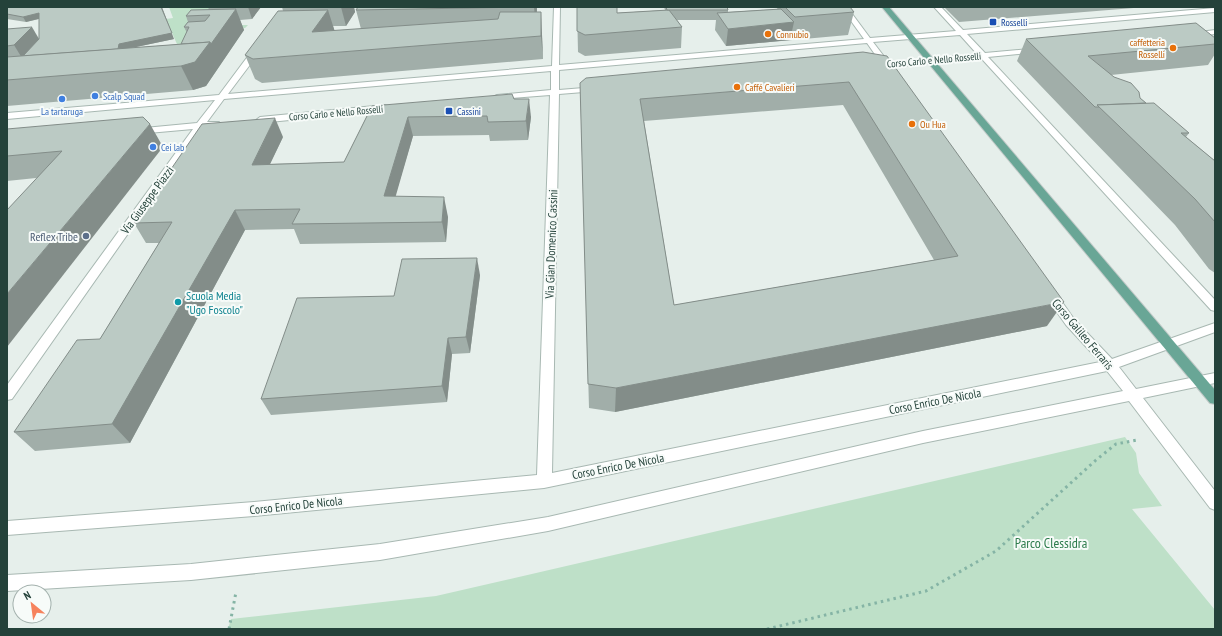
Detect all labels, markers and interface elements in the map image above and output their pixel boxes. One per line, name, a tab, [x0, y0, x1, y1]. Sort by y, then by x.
place label: Rosselli	[1001, 16, 1027, 29]
marker: Rosselli	[988, 17, 998, 27]
place label: Connubio	[776, 28, 809, 41]
marker: Connubio	[763, 29, 773, 39]
place label: caffetteria Rosselli	[1130, 36, 1165, 61]
marker: caffetteria Rosselli	[1168, 43, 1178, 53]
street label: Corso Carlo e Nello Rosselli	[886, 49, 982, 71]
place label: Caffé Cavalieri	[745, 81, 795, 94]
marker: Caffé Cavalieri	[732, 82, 742, 92]
place label: Scalp Squad	[103, 90, 145, 103]
marker: Scalp Squad	[90, 91, 100, 101]
marker: La tartaruga	[57, 94, 67, 104]
street label: Corso Carlo e Nello Rosselli	[288, 102, 384, 124]
place label: La tartaruga	[41, 105, 83, 118]
place label: Cassini	[457, 105, 481, 118]
marker: Cassini	[444, 106, 454, 116]
place label: Ou Hua	[920, 118, 946, 131]
marker: Ou Hua	[907, 119, 917, 129]
place label: Cei lab	[161, 141, 184, 154]
marker: Cei lab	[148, 142, 158, 152]
street label: Via Giuseppe Piazzi	[117, 163, 177, 238]
street label: Via Gian Domenico Cassini	[542, 189, 560, 300]
place label: Reflex Tribe	[30, 229, 78, 244]
marker: Reflex Tribe	[81, 231, 91, 241]
place label: Scuola Media "Ugo Foscolo"	[186, 288, 243, 317]
street label: Corso Galileo Ferraris	[1049, 295, 1117, 373]
marker: Scuola Media "Ugo Foscolo"	[173, 297, 183, 307]
street label: Corso Enrico De Nicola	[888, 385, 982, 417]
street label: Corso Enrico De Nicola	[571, 450, 665, 482]
street label: Corso Enrico De Nicola	[249, 493, 343, 517]
park label: Parco Clessidra	[1015, 534, 1087, 552]
north arrow	[12, 584, 52, 624]
text: N	[21, 588, 33, 603]

